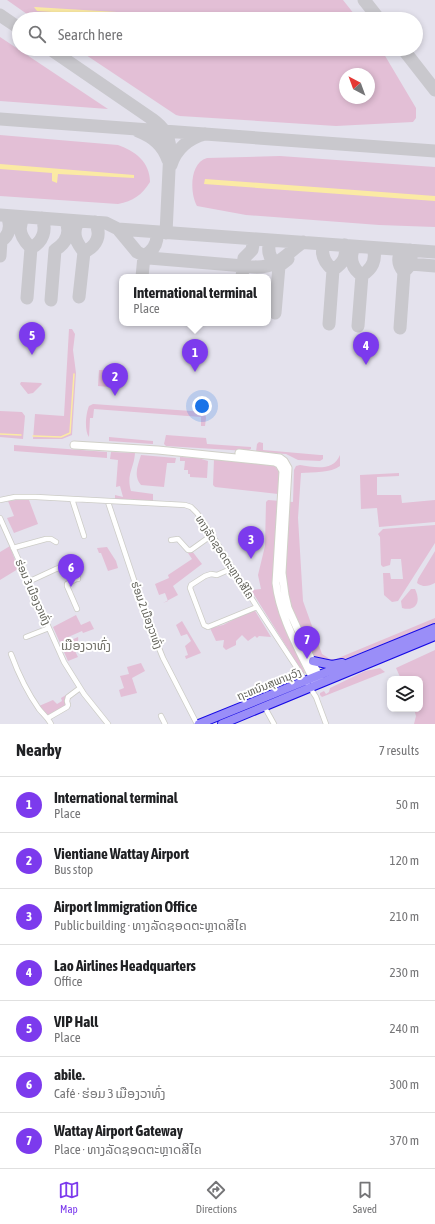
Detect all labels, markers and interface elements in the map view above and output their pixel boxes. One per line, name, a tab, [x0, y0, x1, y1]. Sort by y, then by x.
search box	[12, 12, 423, 56]
icon: search	[26, 23, 48, 45]
text: Search here	[58, 26, 123, 43]
north arrow	[339, 68, 375, 104]
popup	[119, 274, 271, 326]
text: International terminal	[133, 284, 257, 301]
text: Place	[133, 301, 160, 316]
pin: 5	[19, 322, 45, 355]
pin: 4	[353, 332, 379, 365]
pin: 1	[182, 339, 208, 372]
pin: 2	[102, 363, 128, 396]
your location	[192, 396, 212, 416]
street label: ທາງລັດຊອດຕະຫຼາດສີໄຄ	[193, 513, 256, 602]
pin: 3	[238, 526, 264, 559]
pin: 6	[58, 554, 84, 587]
street label: ຮ່ອມ 3 ເມືອງວາທົ່ງ	[13, 557, 54, 627]
street label: ຮ່ອມ 2 ເມືອງວາທົ່ງ	[129, 579, 166, 650]
pin: 7	[294, 626, 320, 659]
district label: ເມືອງວາທົ່ງ	[61, 636, 111, 653]
street label: ຖະຫນົນສຸພານຸວົງ	[235, 666, 304, 704]
map controls	[387, 676, 423, 712]
button: layers	[387, 676, 423, 712]
text: Nearby	[16, 740, 62, 760]
text: 7 results	[379, 743, 419, 758]
text: International terminal	[54, 789, 178, 806]
text: 1	[26, 797, 32, 812]
text: 50 m	[396, 797, 419, 812]
text: Place	[54, 806, 81, 821]
text: Vientiane Wattay Airport	[54, 845, 189, 862]
text: 2	[26, 853, 32, 868]
text: 120 m	[390, 853, 419, 868]
text: Bus stop	[54, 862, 93, 877]
text: Airport Immigration Office	[54, 898, 197, 915]
text: 3	[26, 909, 32, 924]
text: 210 m	[390, 909, 419, 924]
text: Public building · ທາງລັດຊອດຕະຫຼາດສີໄຄ	[54, 918, 247, 933]
text: Lao Airlines Headquarters	[54, 957, 196, 974]
text: 4	[26, 965, 32, 980]
text: 230 m	[390, 965, 419, 980]
text: Office	[54, 974, 82, 989]
text: VIP Hall	[54, 1013, 98, 1030]
text: 5	[26, 1021, 32, 1036]
text: 240 m	[390, 1021, 419, 1036]
text: Place	[54, 1030, 81, 1045]
text: abile.	[54, 1066, 85, 1083]
text: 6	[26, 1077, 32, 1092]
text: 300 m	[390, 1077, 419, 1092]
text: Café · ຮ່ອມ 3 ເມືອງວາທົ່ງ	[54, 1086, 166, 1101]
text: Wattay Airport Gateway	[54, 1122, 183, 1139]
text: 7	[26, 1133, 32, 1148]
text: 370 m	[390, 1133, 419, 1148]
text: Place · ທາງລັດຊອດຕະຫຼາດສີໄຄ	[54, 1142, 202, 1157]
tab: Map	[58, 1179, 80, 1215]
tab: Directions	[196, 1179, 237, 1215]
tab: Saved	[353, 1179, 377, 1215]

